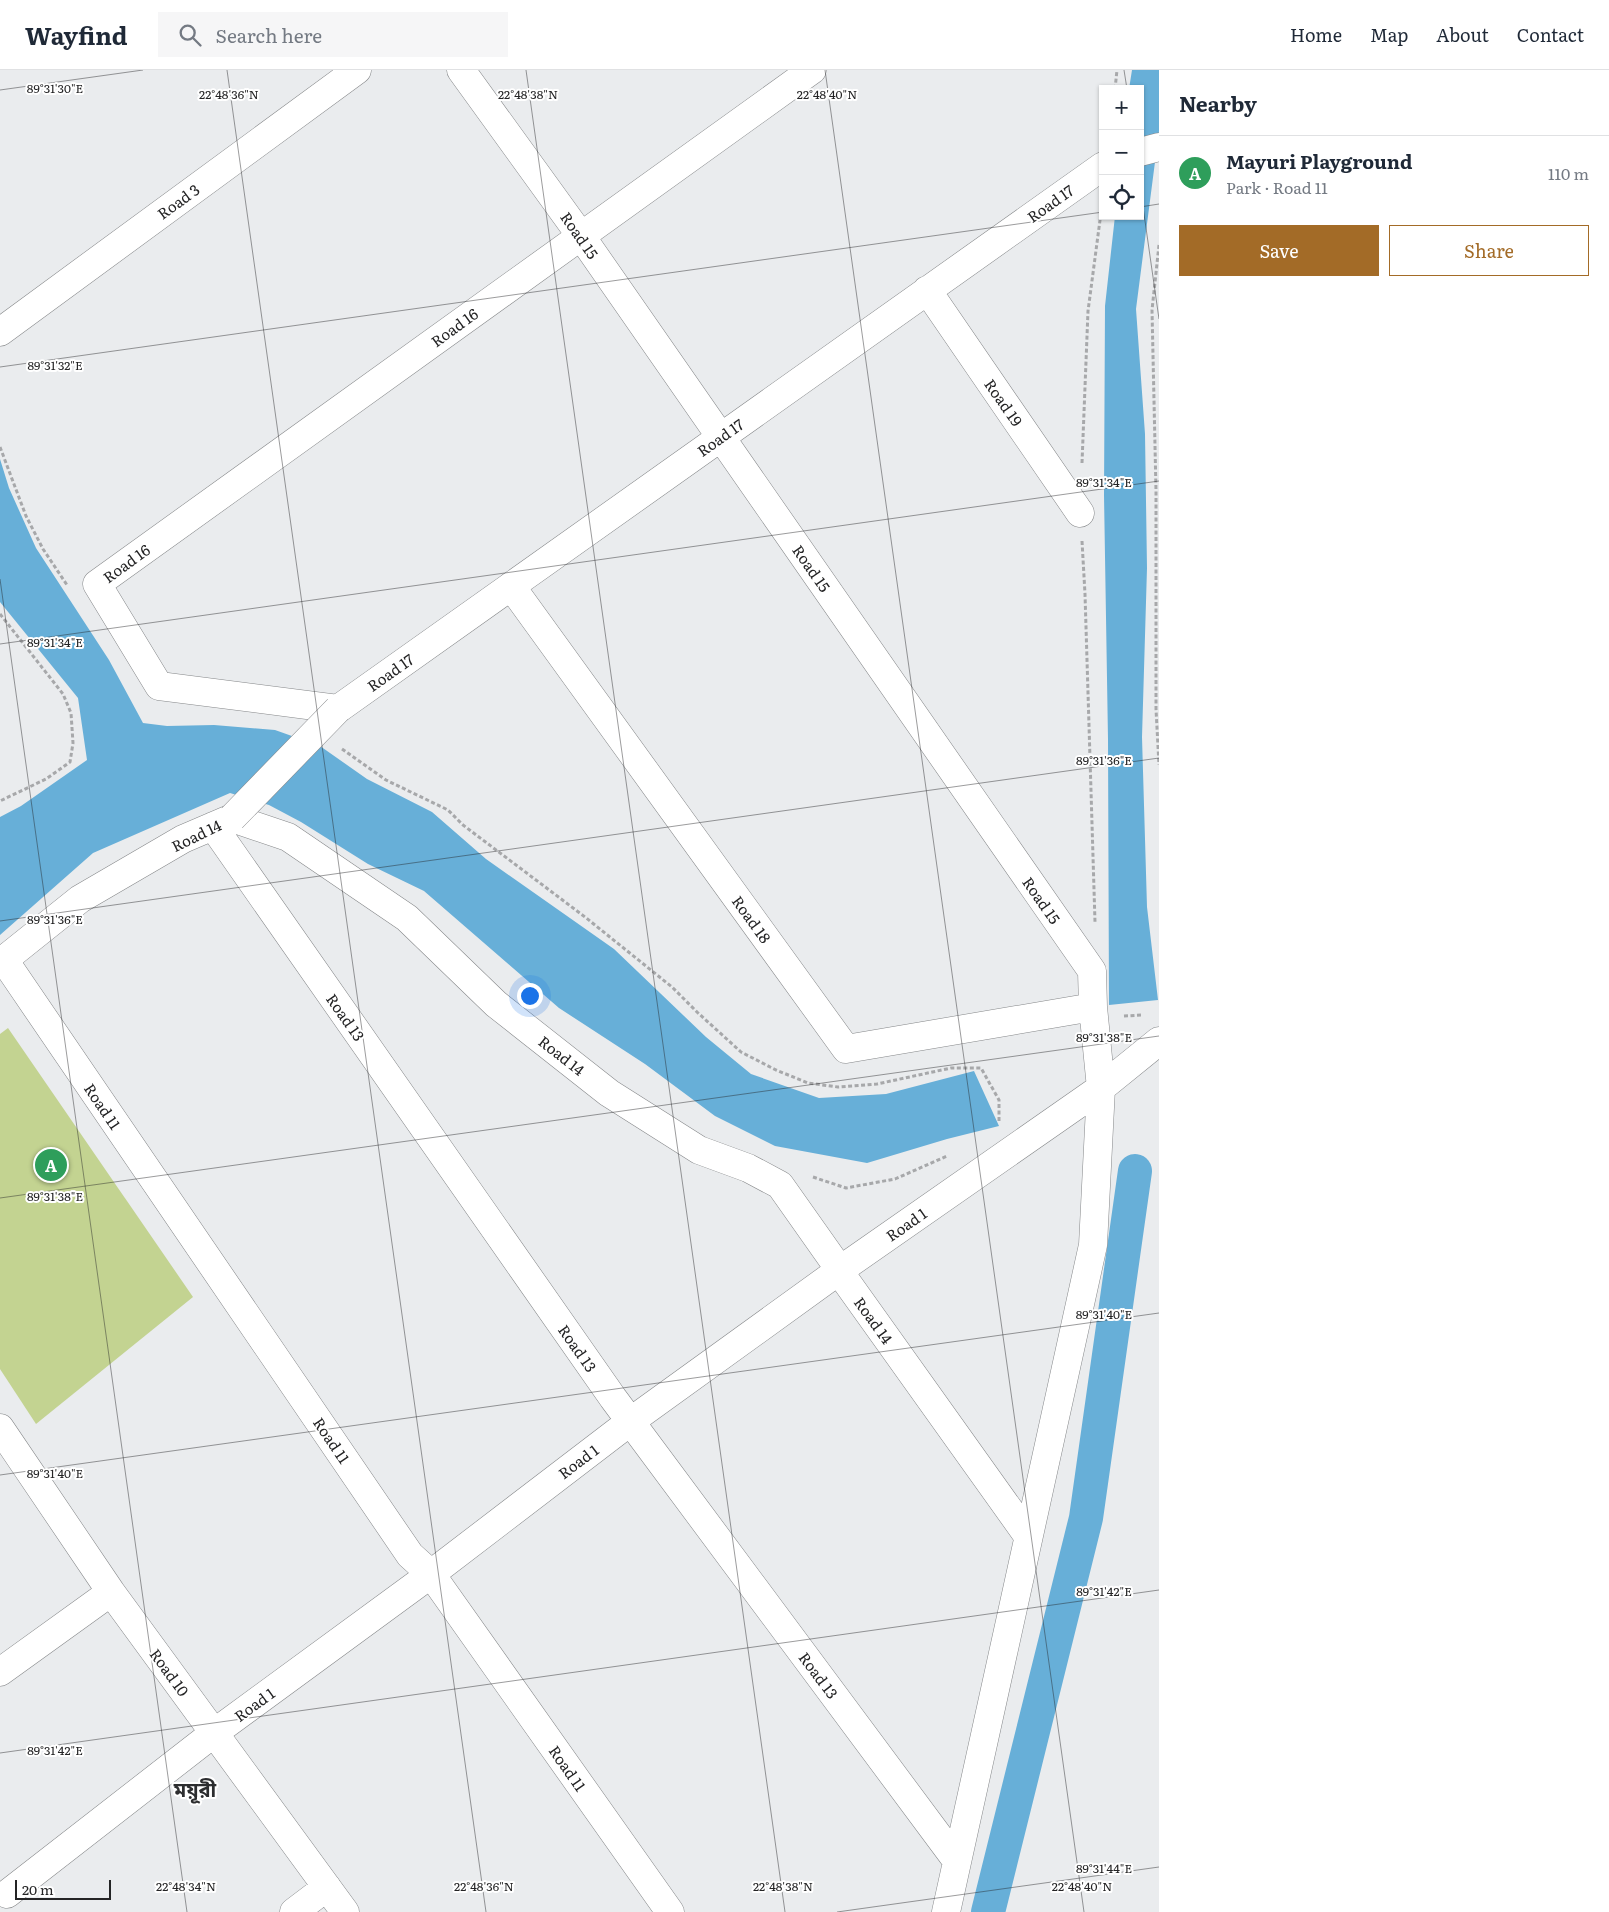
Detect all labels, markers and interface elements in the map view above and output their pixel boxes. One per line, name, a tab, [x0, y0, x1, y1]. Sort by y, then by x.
search box	[158, 12, 508, 57]
text: Wayfind	[25, 17, 128, 52]
icon: search	[176, 21, 204, 49]
text: Search here	[216, 21, 322, 49]
text: Home	[1290, 21, 1342, 48]
text: Map	[1370, 21, 1408, 48]
text: About	[1436, 21, 1489, 48]
text: Contact	[1517, 21, 1584, 48]
text: 89°31'30"E	[27, 79, 84, 97]
text: 22°48'36"N	[199, 85, 259, 103]
text: 22°48'38"N	[498, 85, 558, 103]
text: 22°48'40"N	[797, 85, 857, 103]
map controls	[1099, 85, 1144, 220]
button: +	[1099, 85, 1144, 130]
text: Nearby	[1179, 87, 1257, 118]
button: −	[1099, 130, 1144, 175]
text: Mayuri Playground	[1226, 147, 1412, 175]
text: A	[1189, 161, 1201, 185]
text: 110 m	[1548, 161, 1589, 185]
button: locate	[1099, 175, 1144, 220]
text: Park · Road 11	[1226, 175, 1328, 199]
street label: Road 3	[152, 178, 204, 224]
street label: Road 17	[1022, 178, 1078, 228]
street label: Road 15	[555, 207, 605, 264]
button: Save	[1179, 225, 1379, 276]
button: Share	[1389, 225, 1589, 276]
street label: Road 16	[426, 302, 482, 352]
text: 89°31'32"E	[27, 356, 83, 374]
street label: Road 19	[979, 374, 1029, 431]
street label: Road 17	[692, 412, 748, 462]
text: 89°31'34"E	[1076, 473, 1132, 491]
street label: Road 16	[98, 538, 154, 588]
street label: Road 15	[787, 540, 837, 597]
text: 89°31'34"E	[27, 633, 83, 651]
street label: Road 17	[362, 647, 418, 697]
text: 89°31'36"E	[1076, 751, 1132, 769]
street label: Road 14	[167, 813, 225, 857]
street label: Road 15	[1017, 872, 1067, 929]
street label: Road 18	[727, 890, 777, 948]
text: 89°31'36"E	[27, 910, 83, 928]
your location	[517, 983, 543, 1009]
street label: Road 13	[321, 988, 371, 1046]
text: 89°31'38"E	[1076, 1028, 1132, 1046]
street label: Road 14	[534, 1030, 590, 1080]
street label: Road 11	[79, 1078, 127, 1134]
pin: A	[35, 1146, 67, 1184]
text: 89°31'38"E	[27, 1187, 83, 1205]
street label: Road 1	[881, 1202, 931, 1246]
street label: Road 14	[849, 1292, 899, 1348]
text: 89°31'40"E	[1076, 1305, 1133, 1323]
street label: Road 13	[553, 1319, 603, 1377]
street label: Road 11	[308, 1412, 356, 1468]
street label: Road 1	[553, 1438, 603, 1484]
text: 89°31'40"E	[27, 1464, 84, 1482]
text: 89°31'42"E	[1076, 1582, 1132, 1600]
street label: Road 10	[145, 1643, 195, 1701]
street label: Road 13	[794, 1647, 844, 1703]
street label: Road 1	[229, 1681, 279, 1727]
street label: Road 11	[544, 1740, 592, 1796]
text: 89°31'42"E	[27, 1741, 83, 1759]
district label: ময়ূরী	[173, 1773, 217, 1804]
text: 89°31'44"E	[1076, 1859, 1132, 1877]
scale bar	[15, 1877, 111, 1900]
text: 22°48'34"N	[156, 1877, 216, 1895]
text: 22°48'36"N	[454, 1877, 514, 1895]
text: 22°48'38"N	[753, 1877, 813, 1895]
text: 22°48'40"N	[1052, 1877, 1112, 1895]
text: 20 m	[22, 1879, 54, 1899]

